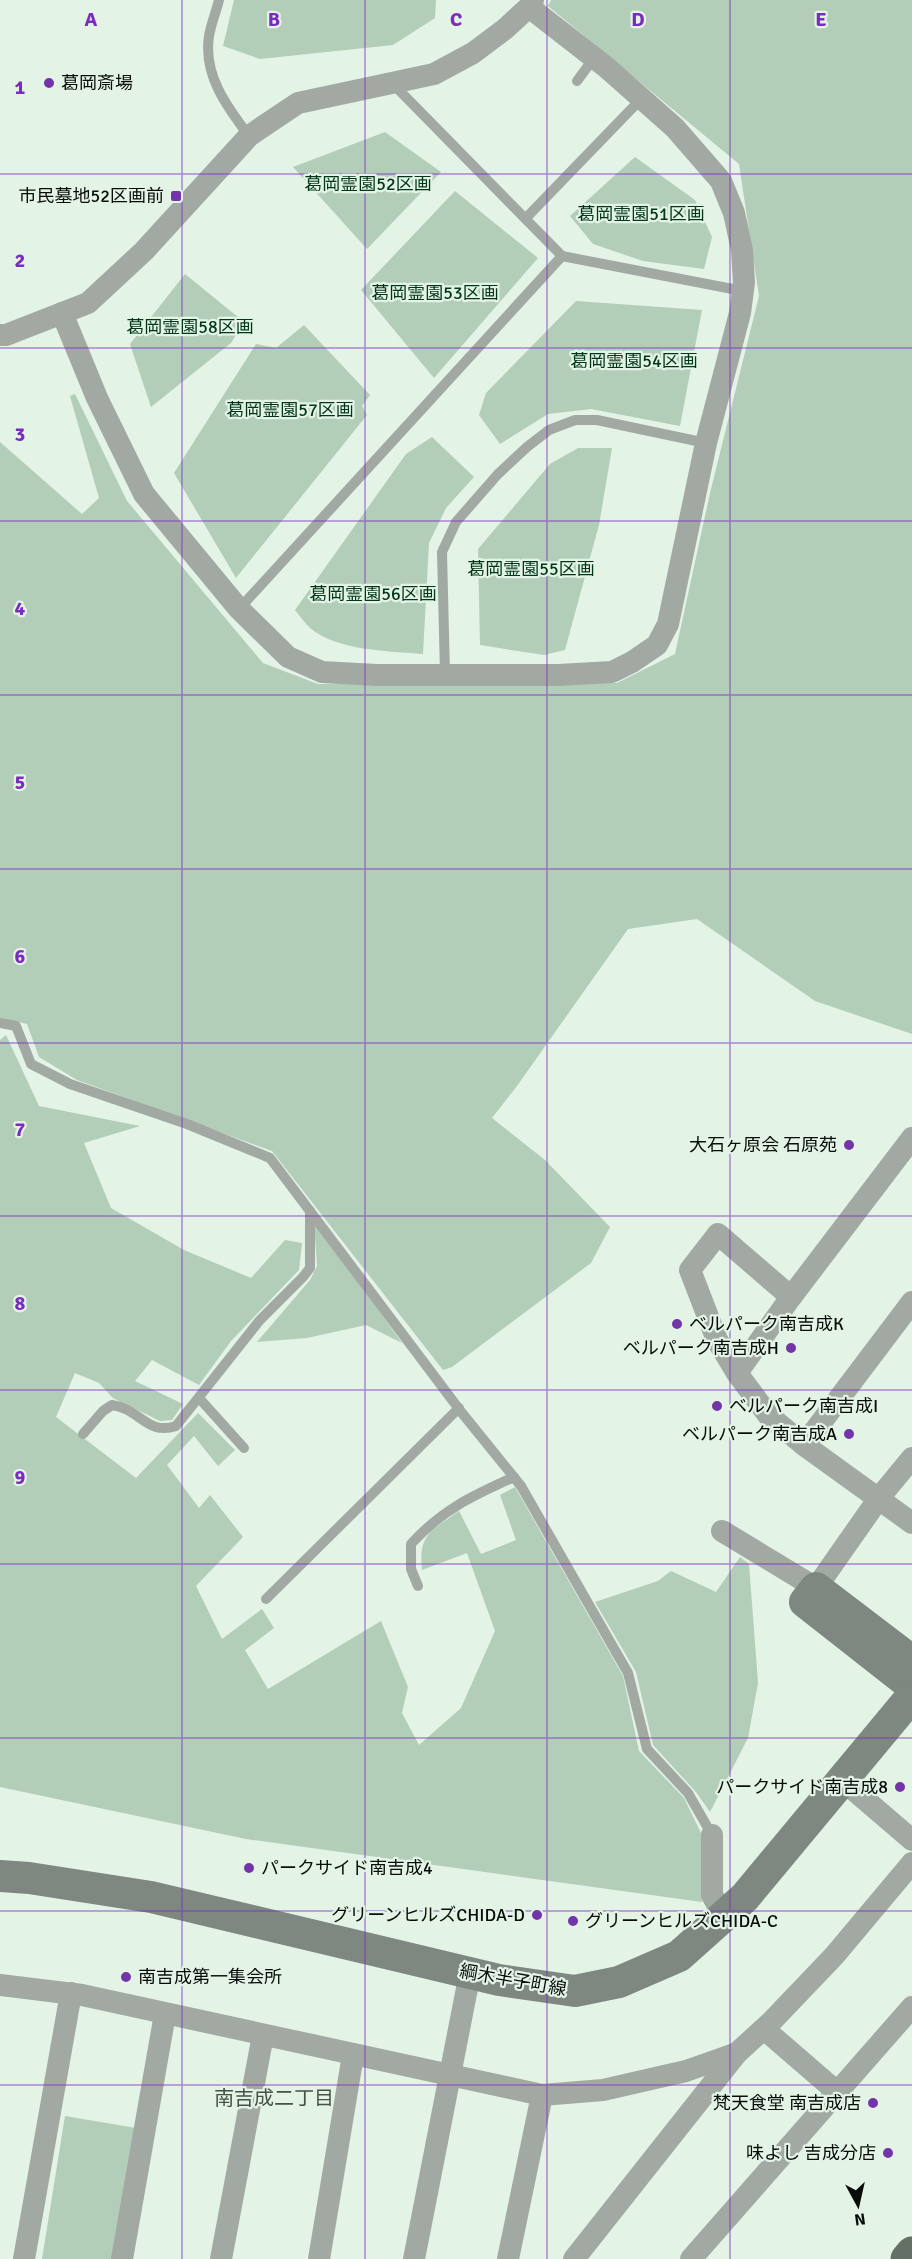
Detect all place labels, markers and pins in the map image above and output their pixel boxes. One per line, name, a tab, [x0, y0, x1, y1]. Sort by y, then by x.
place label: 葛岡斎場	[61, 72, 133, 94]
marker: 葛岡斎場	[42, 76, 56, 90]
place label: 市民墓地52区画前	[19, 185, 164, 207]
marker: 市民墓地52区画前	[169, 189, 183, 203]
place label: 大石ヶ原会 石原苑	[689, 1134, 837, 1156]
marker: 大石ヶ原会 石原苑	[842, 1138, 856, 1152]
place label: ベルパーク南吉成K	[689, 1313, 844, 1335]
marker: ベルパーク南吉成K	[670, 1317, 684, 1331]
place label: ベルパーク南吉成H	[623, 1337, 779, 1359]
marker: ベルパーク南吉成H	[784, 1341, 798, 1355]
place label: ベルパーク南吉成I	[729, 1395, 878, 1417]
marker: ベルパーク南吉成I	[710, 1399, 724, 1413]
place label: ベルパーク南吉成A	[682, 1423, 837, 1445]
marker: ベルパーク南吉成A	[842, 1427, 856, 1441]
place label: パークサイド南吉成8	[716, 1776, 888, 1798]
marker: パークサイド南吉成8	[893, 1780, 907, 1794]
place label: パークサイド南吉成4	[261, 1857, 433, 1879]
marker: パークサイド南吉成4	[242, 1861, 256, 1875]
place label: グリーンヒルズCHIDA-D	[331, 1904, 525, 1926]
marker: グリーンヒルズCHIDA-D	[530, 1908, 544, 1922]
place label: グリーンヒルズCHIDA-C	[585, 1910, 778, 1932]
marker: グリーンヒルズCHIDA-C	[566, 1914, 580, 1928]
place label: 南吉成第一集会所	[138, 1966, 282, 1988]
marker: 南吉成第一集会所	[119, 1970, 133, 1984]
place label: 梵天食堂 南吉成店	[713, 2092, 861, 2114]
marker: 梵天食堂 南吉成店	[866, 2096, 880, 2110]
place label: 味よし 吉成分店	[746, 2142, 876, 2164]
marker: 味よし 吉成分店	[881, 2146, 895, 2160]

